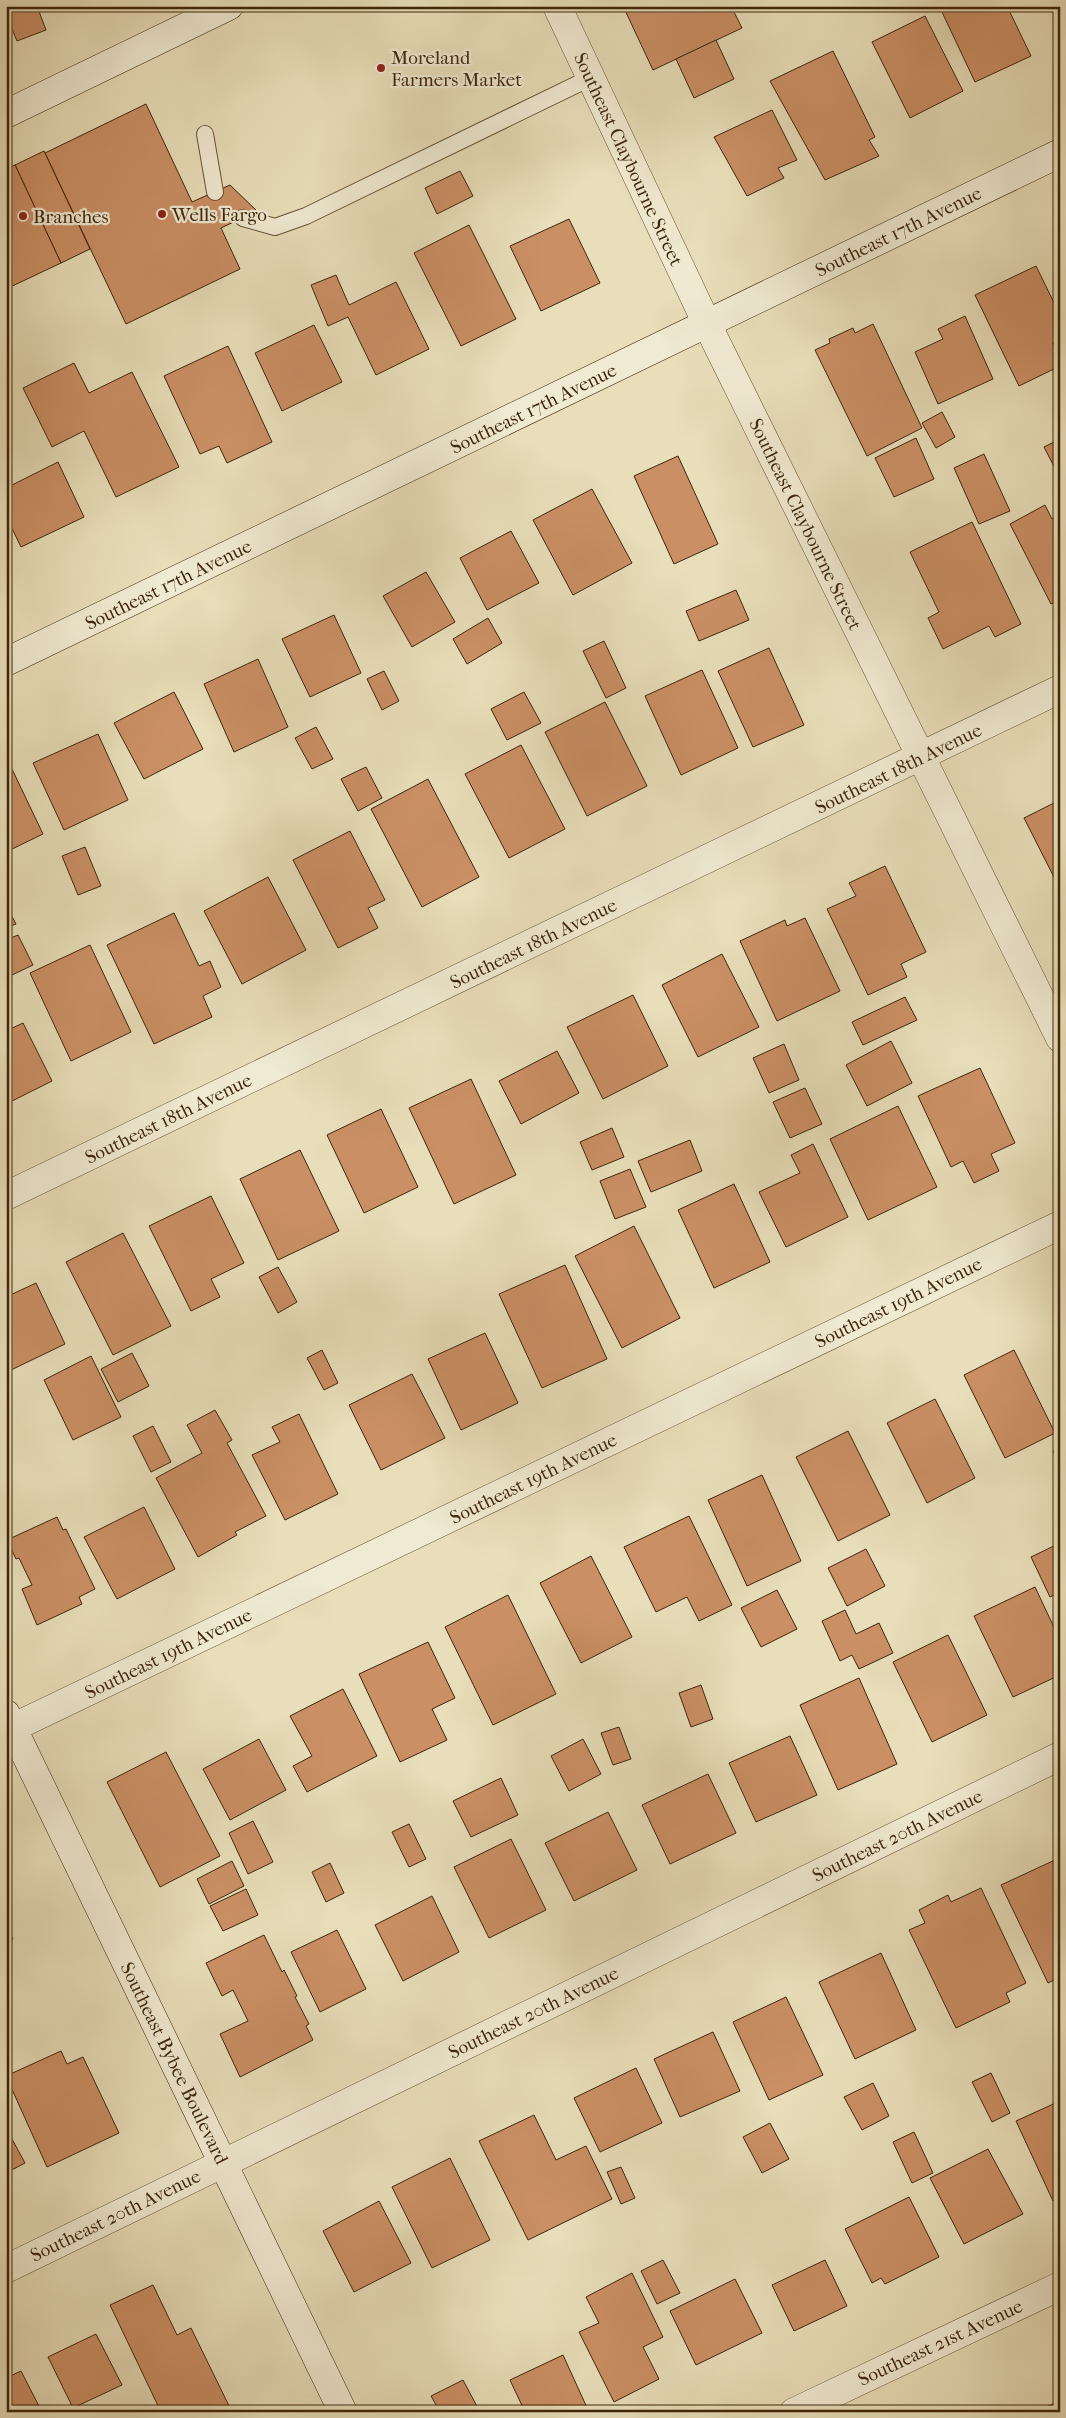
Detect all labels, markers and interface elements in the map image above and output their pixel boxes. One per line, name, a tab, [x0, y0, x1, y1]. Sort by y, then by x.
place label: Moreland Farmers Market	[391, 47, 522, 91]
street label: Southeast Claybourne Street	[569, 49, 687, 270]
marker: Moreland Farmers Market	[375, 62, 387, 74]
street label: Southeast 17th Avenue	[812, 182, 985, 282]
place label: Wells Fargo	[171, 204, 267, 226]
place label: Branches	[33, 206, 108, 228]
marker: Wells Fargo	[156, 208, 168, 220]
marker: Branches	[17, 210, 29, 222]
street label: Southeast 17th Avenue	[447, 359, 620, 459]
street label: Southeast Claybourne Street	[744, 415, 866, 634]
street label: Southeast 17th Avenue	[82, 535, 255, 635]
street label: Southeast 18th Avenue	[812, 719, 985, 819]
street label: Southeast 18th Avenue	[447, 894, 620, 994]
street label: Southeast 18th Avenue	[82, 1069, 255, 1169]
street label: Southeast 19th Avenue	[811, 1253, 985, 1353]
street label: Southeast 19th Avenue	[446, 1429, 620, 1529]
street label: Southeast 19th Avenue	[81, 1604, 255, 1704]
street label: Southeast 20th Avenue	[809, 1785, 986, 1887]
street label: Southeast Bybee Boulevard	[116, 1959, 233, 2169]
street label: Southeast 20th Avenue	[445, 1962, 622, 2064]
street label: Southeast 20th Avenue	[27, 2165, 204, 2267]
street label: Southeast 21st Avenue	[855, 2295, 1026, 2391]

